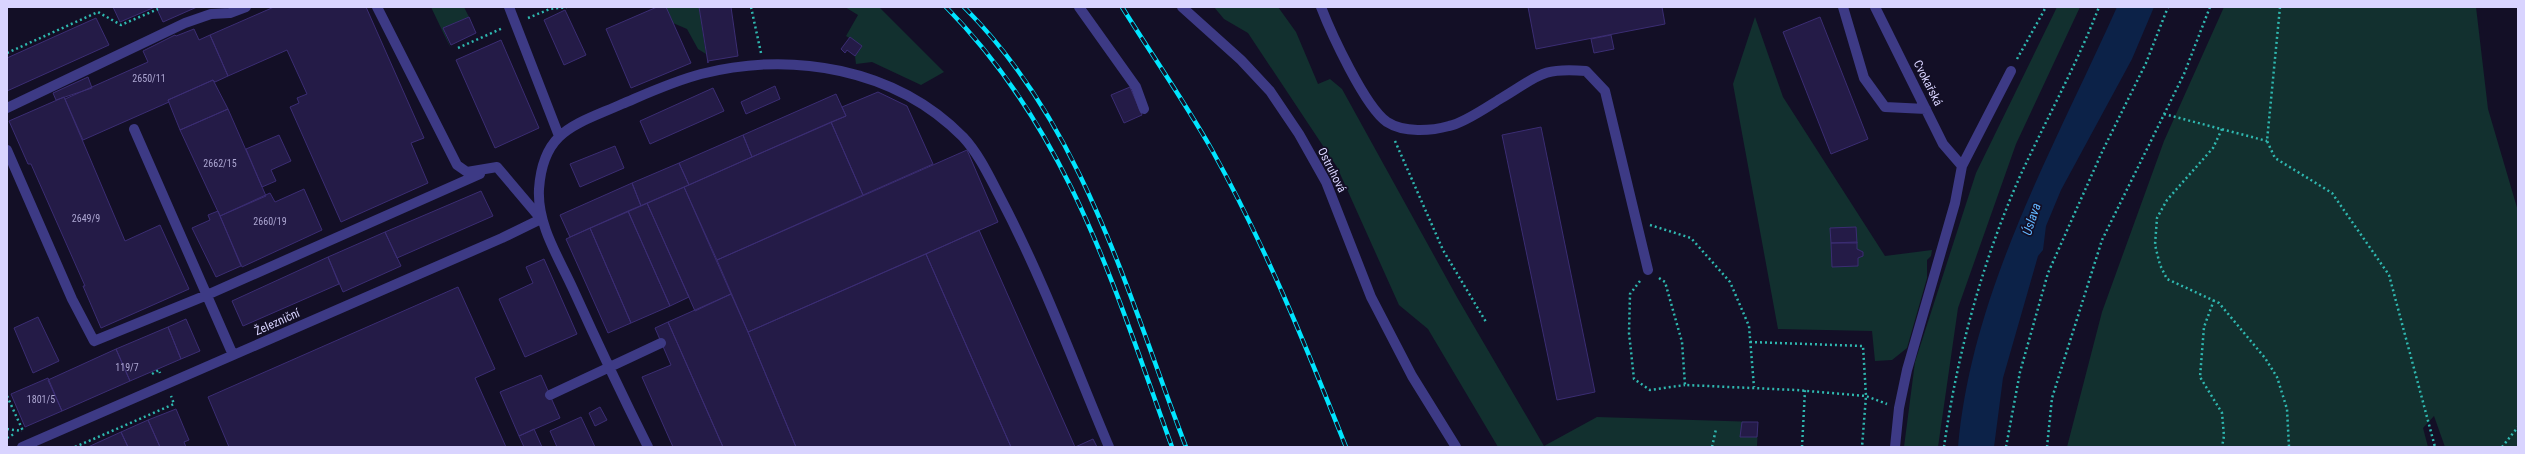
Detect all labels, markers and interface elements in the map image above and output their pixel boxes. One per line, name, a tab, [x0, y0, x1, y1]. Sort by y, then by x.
street label: Cvokařská	[1911, 58, 1946, 108]
house number: 2650/11	[132, 73, 166, 84]
street label: Ostruhová	[1315, 145, 1349, 195]
house number: 2662/15	[203, 158, 237, 169]
water label: Úslava	[2019, 201, 2044, 237]
house number: 2649/9	[72, 213, 100, 224]
house number: 2660/19	[253, 216, 287, 227]
street label: Železniční	[252, 304, 303, 338]
house number: 119/7	[115, 362, 139, 373]
house number: 1801/5	[27, 394, 55, 405]

